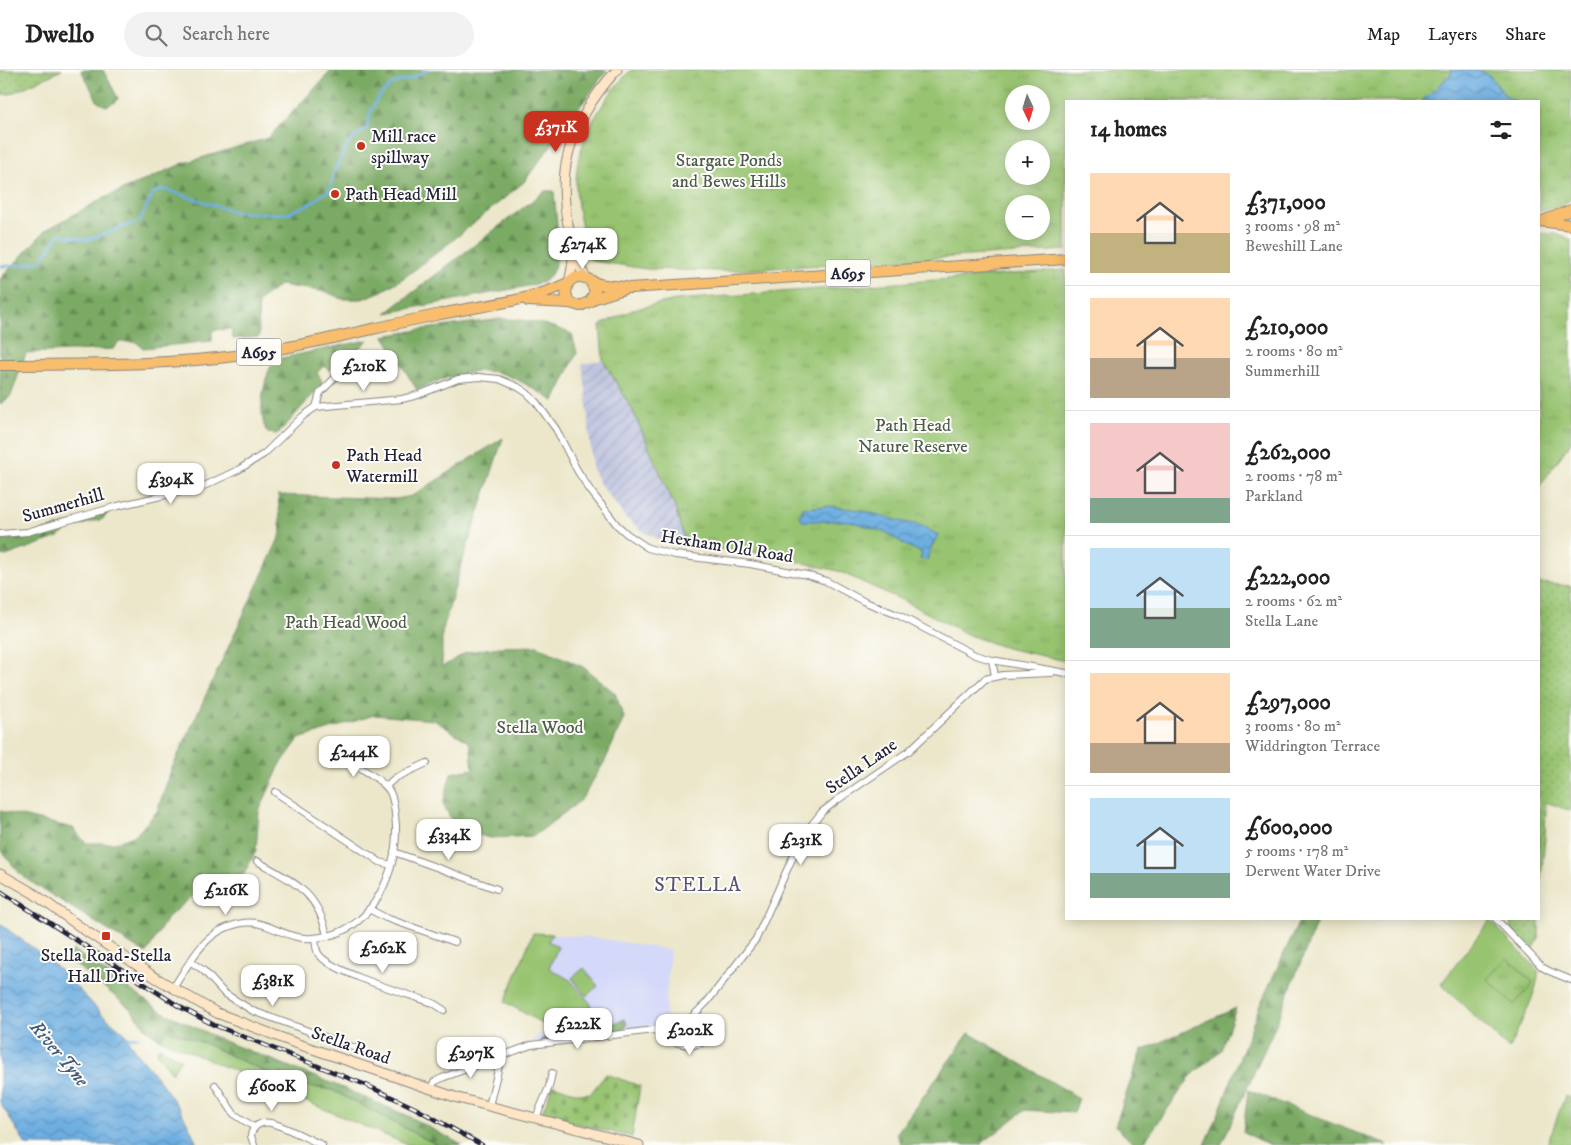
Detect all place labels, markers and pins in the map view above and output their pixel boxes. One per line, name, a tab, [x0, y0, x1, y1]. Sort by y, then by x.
pin: £371K	[521, 111, 591, 153]
place label: Mill race spillway	[371, 126, 436, 169]
marker: Mill race spillway	[355, 140, 367, 152]
place label: Path Head Mill	[345, 184, 457, 206]
marker: Path Head Mill	[329, 188, 341, 200]
pin: £274K	[548, 228, 618, 270]
pin: £210K	[329, 350, 399, 392]
place label: Path Head Watermill	[345, 445, 422, 488]
marker: Path Head Watermill	[330, 459, 342, 471]
pin: £394K	[136, 462, 206, 505]
pin: £244K	[319, 736, 389, 778]
pin: £334K	[414, 818, 484, 861]
pin: £231K	[766, 824, 836, 866]
pin: £216K	[191, 874, 261, 916]
marker: Stella Road-Stella Hall Drive	[100, 930, 112, 942]
pin: £262K	[348, 932, 418, 974]
place label: Stella Road-Stella Hall Drive	[41, 945, 172, 988]
pin: £381K	[238, 964, 308, 1007]
pin: £222K	[543, 1008, 613, 1050]
pin: £202K	[655, 1014, 725, 1056]
pin: £297K	[436, 1036, 506, 1079]
pin: £600K	[237, 1070, 307, 1112]

